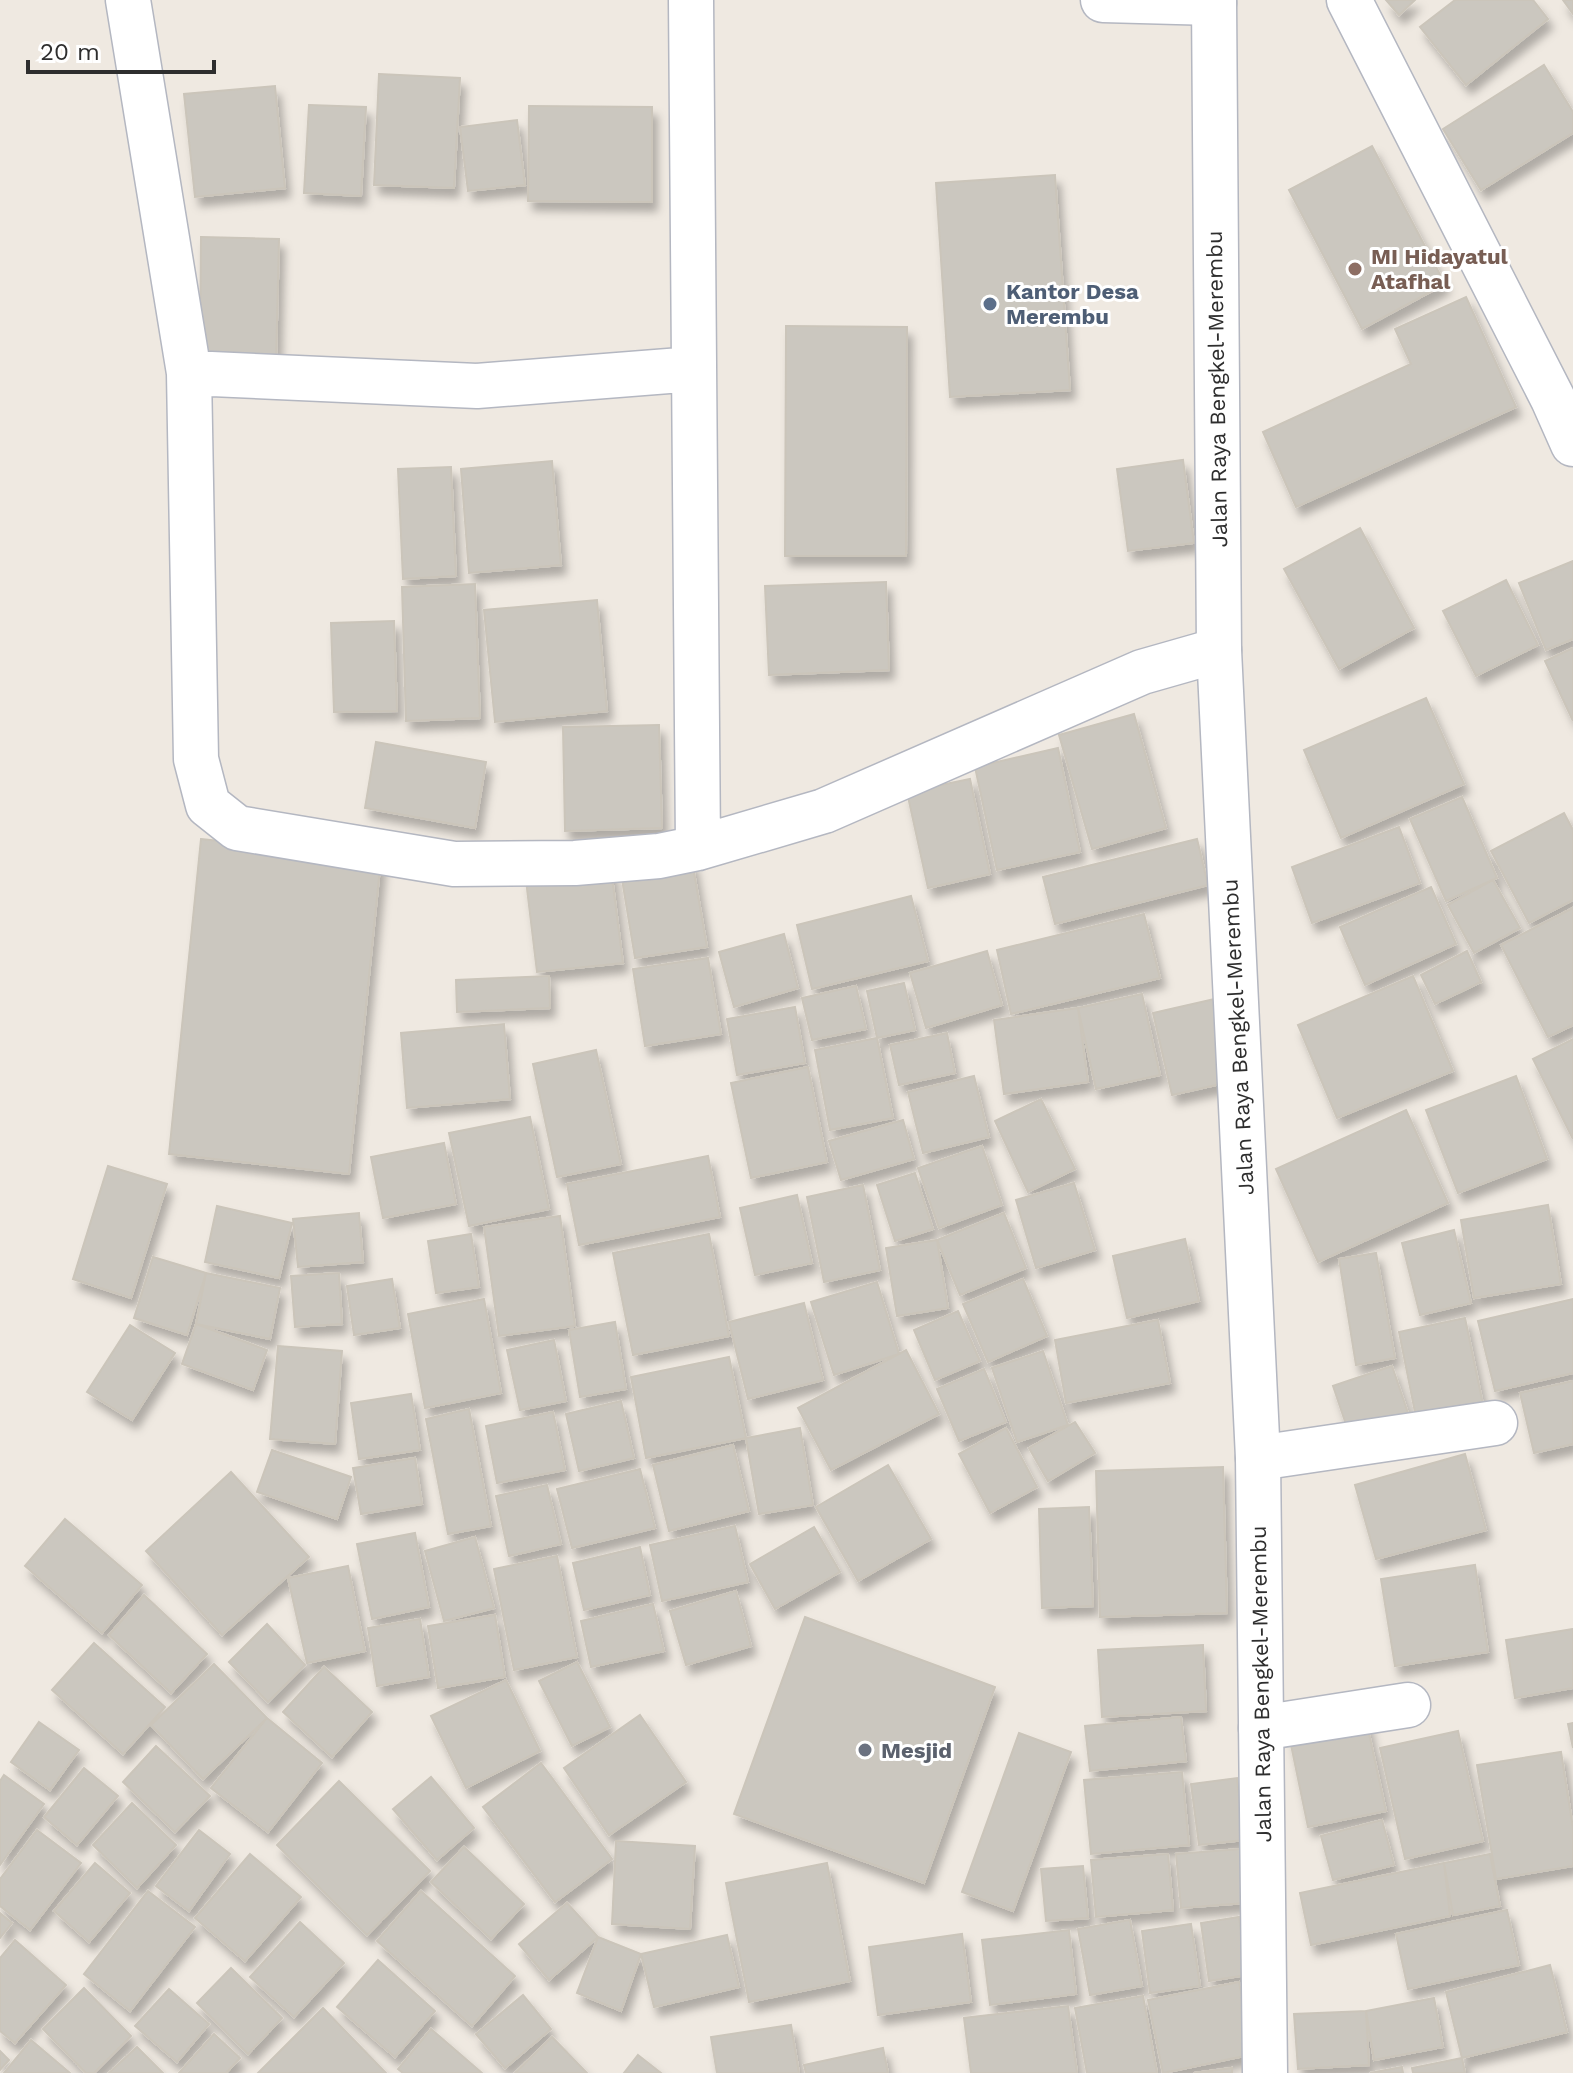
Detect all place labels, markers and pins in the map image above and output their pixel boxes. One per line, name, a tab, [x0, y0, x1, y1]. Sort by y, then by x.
place label: MI Hidayatul Atafhal	[1371, 244, 1509, 294]
marker: MI Hidayatul Atafhal	[1346, 260, 1364, 278]
place label: Kantor Desa Merembu	[1006, 279, 1139, 329]
marker: Kantor Desa Merembu	[981, 295, 999, 313]
place label: Mesjid	[881, 1738, 952, 1763]
marker: Mesjid	[856, 1741, 874, 1759]

